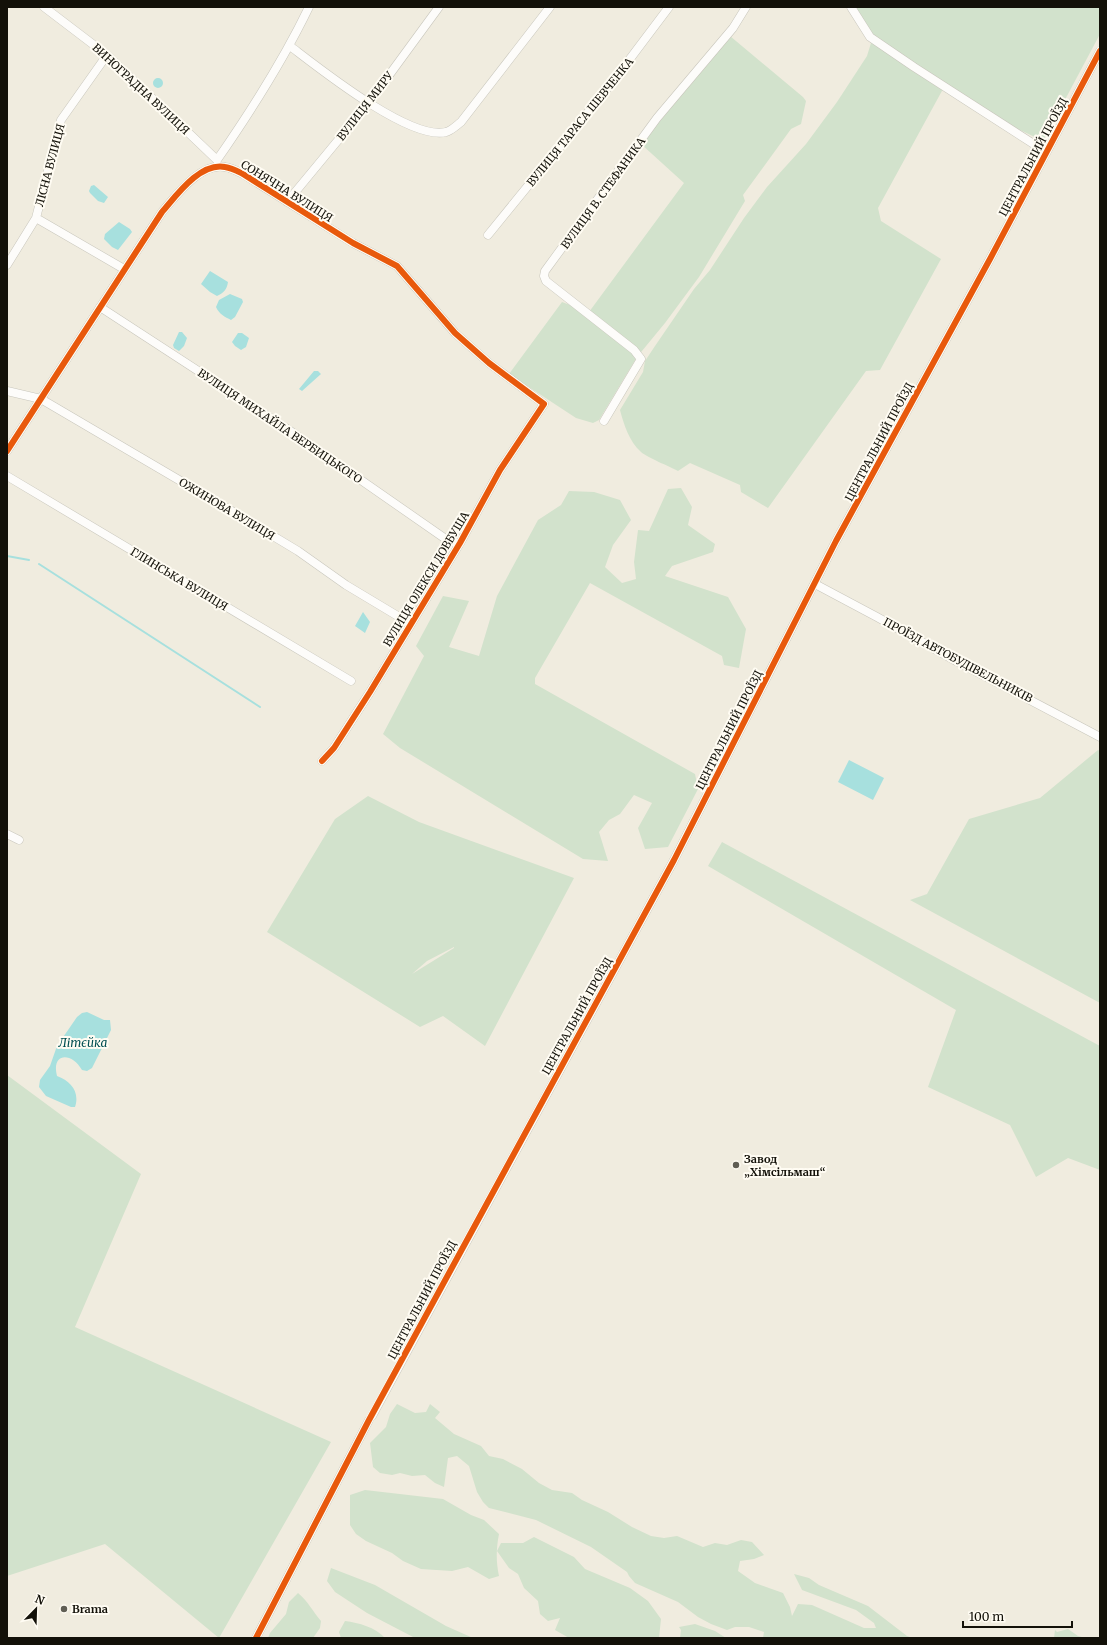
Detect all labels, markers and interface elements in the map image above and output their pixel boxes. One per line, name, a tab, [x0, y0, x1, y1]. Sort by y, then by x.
street label: ВИНОГРАДНА ВУЛИЦЯ	[90, 40, 192, 138]
street label: ВУЛИЦЯ ТАРАСА ШЕВЧЕНКА	[524, 55, 636, 189]
street label: ВУЛИЦЯ МИРУ	[334, 68, 397, 143]
street label: ЦЕНТРАЛЬНИЙ ПРОЇЗД	[996, 95, 1070, 219]
street label: ЛІСНА ВУЛИЦЯ	[32, 122, 68, 208]
street label: ВУЛИЦЯ В. СТЕФАНИКА	[558, 134, 648, 252]
street label: СОНЯЧНА ВУЛИЦЯ	[238, 157, 336, 225]
street label: ВУЛИЦЯ МИХАЙЛА ВЕРБИЦЬКОГО	[195, 366, 365, 486]
street label: ЦЕНТРАЛЬНИЙ ПРОЇЗД	[842, 380, 916, 504]
street label: ОЖИНОВА ВУЛИЦЯ	[176, 475, 278, 543]
street label: ВУЛИЦЯ ОЛЕКСИ ДОВБУША	[380, 509, 472, 649]
street label: ГЛИНСЬКА ВУЛИЦЯ	[128, 544, 230, 614]
street label: ПРОЇЗД АВТОБУДІВЕЛЬНИКІВ	[881, 615, 1036, 706]
street label: ЦЕНТРАЛЬНИЙ ПРОЇЗД	[693, 668, 765, 792]
street label: ЦЕНТРАЛЬНИЙ ПРОЇЗД	[539, 955, 615, 1077]
water label: Літєйка	[58, 1035, 108, 1050]
place label: Завод „Хімсільмаш“	[744, 1152, 826, 1179]
marker: Завод „Хімсільмаш“	[731, 1160, 741, 1170]
street label: ЦЕНТРАЛЬНИЙ ПРОЇЗД	[385, 1238, 459, 1362]
north arrow	[16, 1589, 56, 1629]
text: N	[33, 1592, 47, 1608]
place label: Brama	[72, 1602, 108, 1616]
scale bar	[963, 1603, 1072, 1629]
marker: Brama	[59, 1604, 69, 1614]
text: 100 m	[969, 1609, 1004, 1624]

